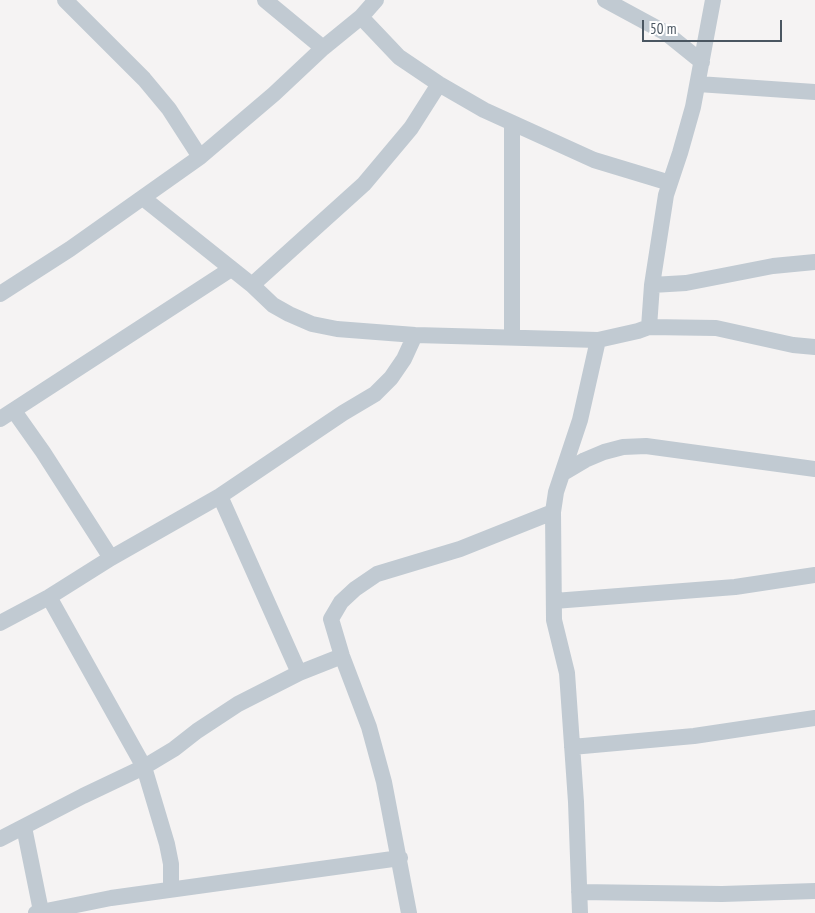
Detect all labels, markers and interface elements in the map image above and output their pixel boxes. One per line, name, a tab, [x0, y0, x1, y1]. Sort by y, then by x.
scale bar	[645, 10, 785, 42]
text: 50 m	[650, 19, 676, 38]

